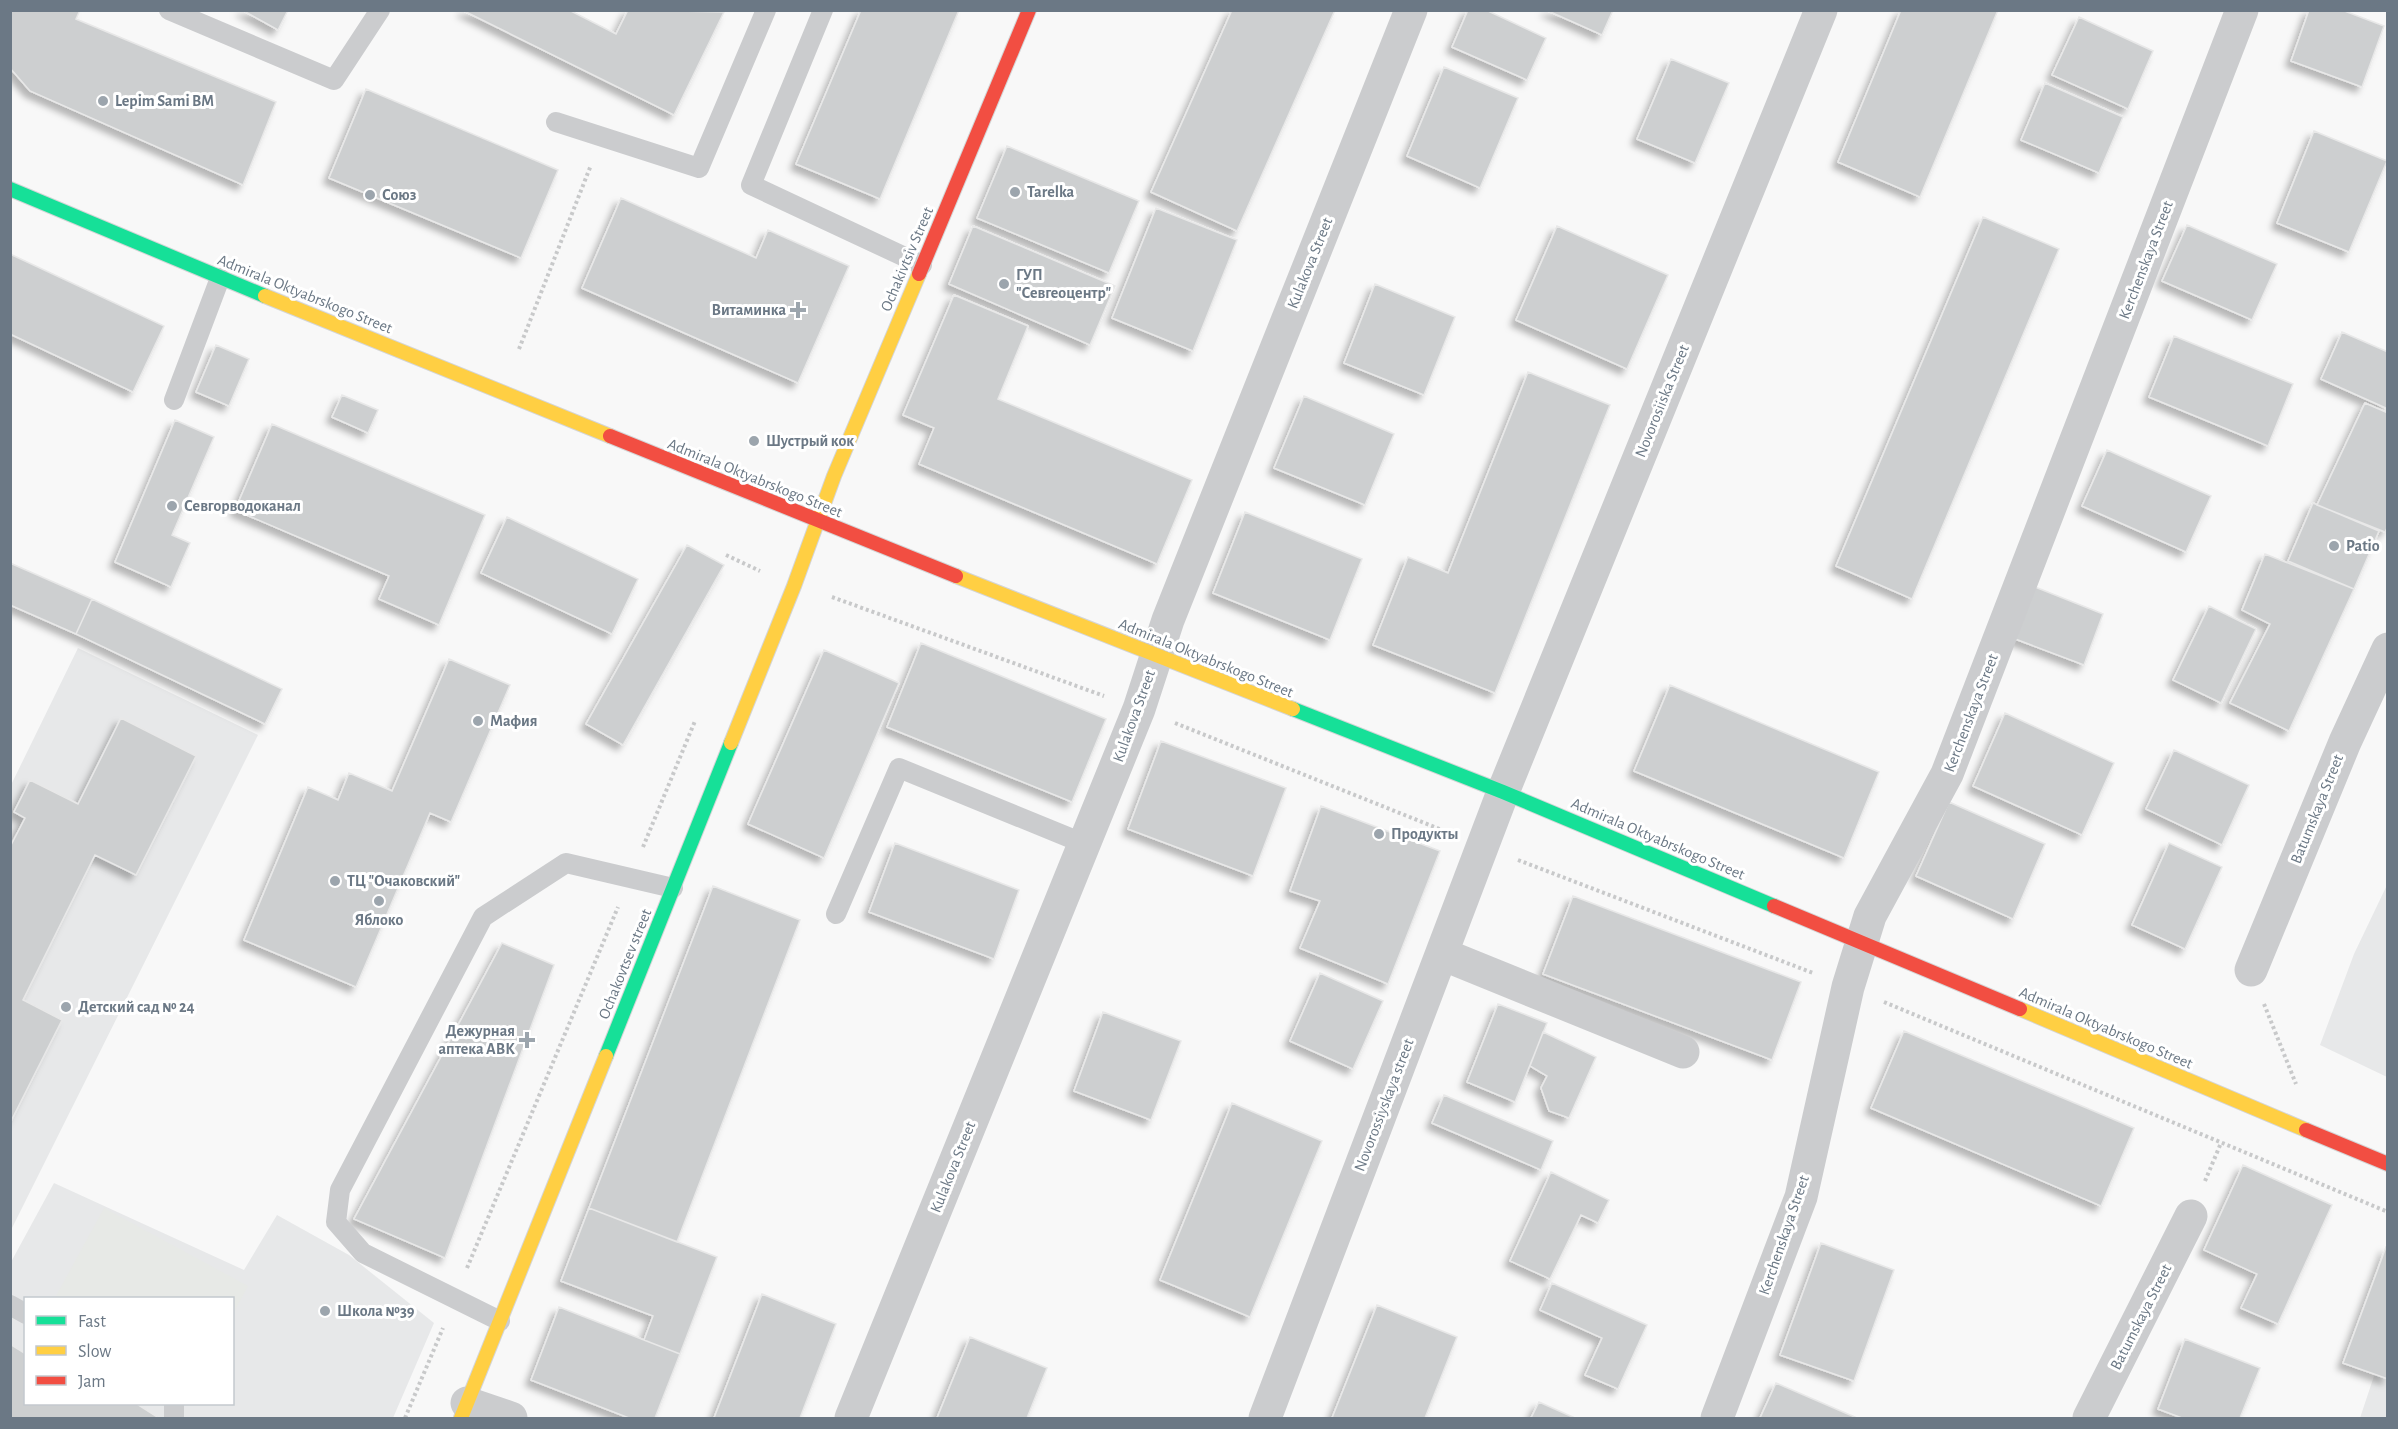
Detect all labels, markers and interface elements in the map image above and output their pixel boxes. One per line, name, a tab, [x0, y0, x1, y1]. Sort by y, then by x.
place label: Lepim Sami BM	[115, 93, 214, 109]
marker: Lepim Sami BM	[96, 94, 110, 108]
place label: Tarelka	[1027, 184, 1075, 200]
marker: Tarelka	[1008, 185, 1022, 199]
place label: Союз	[382, 187, 417, 203]
marker: Союз	[363, 188, 377, 202]
street label: Kerchenskaya Street	[2116, 199, 2177, 322]
street label: Ochakivtsiv Street	[878, 204, 936, 314]
street label: Kulakova Street	[1284, 215, 1336, 311]
street label: Admirala Oktyabrskogo Street	[215, 252, 395, 337]
place label: ГУП "Севгеоцентр"	[1016, 267, 1111, 301]
marker: ГУП "Севгеоцентр"	[997, 277, 1011, 291]
place label: Витаминка	[712, 302, 786, 318]
marker: Витаминка	[791, 303, 805, 317]
street label: Novorosiiska Street	[1632, 342, 1692, 460]
place label: Шустрый кок	[766, 433, 854, 450]
marker: Шустрый кок	[747, 434, 761, 448]
street label: Admirala Oktyabrskogo Street	[665, 436, 845, 521]
place label: Севгорводоканал	[184, 498, 301, 514]
marker: Севгорводоканал	[165, 499, 179, 513]
place label: Patio	[2346, 538, 2380, 554]
marker: Patio	[2327, 539, 2341, 553]
street label: Admirala Oktyabrskogo Street	[1116, 616, 1296, 701]
street label: Kerchenskaya Street	[1941, 652, 2002, 775]
street label: Kulakova Street	[1110, 668, 1158, 764]
place label: Мафия	[490, 713, 538, 729]
marker: Мафия	[471, 714, 485, 728]
street label: Batumskaya Street	[2288, 752, 2347, 866]
street label: Admirala Oktyabrskogo Street	[1568, 795, 1747, 884]
place label: Продукты	[1391, 826, 1459, 843]
marker: Продукты	[1372, 827, 1386, 841]
place label: ТЦ "Очаковский"	[347, 873, 461, 889]
marker: ТЦ "Очаковский"	[328, 874, 342, 888]
marker: Яблоко	[372, 894, 386, 908]
street label: Ochakovtsev street	[596, 907, 654, 1021]
place label: Яблоко	[355, 912, 403, 928]
street label: Admirala Oktyabrskogo Street	[2016, 984, 2195, 1073]
place label: Детский сад № 24	[78, 999, 195, 1015]
marker: Детский сад № 24	[59, 1000, 73, 1014]
place label: Дежурная аптека АВК	[439, 1023, 515, 1057]
marker: Дежурная аптека АВК	[520, 1033, 534, 1047]
street label: Novorossiyskaya street	[1351, 1036, 1418, 1174]
street label: Kulakova Street	[927, 1119, 979, 1215]
street label: Kerchenskaya Street	[1756, 1173, 1813, 1297]
street label: Batumskaya Street	[2107, 1262, 2175, 1373]
legend	[24, 1297, 234, 1405]
place label: Школа №39	[337, 1303, 415, 1319]
marker: Школа №39	[318, 1304, 332, 1318]
text: Fast	[78, 1313, 106, 1331]
text: Slow	[78, 1343, 111, 1361]
text: Jam	[78, 1373, 106, 1391]

